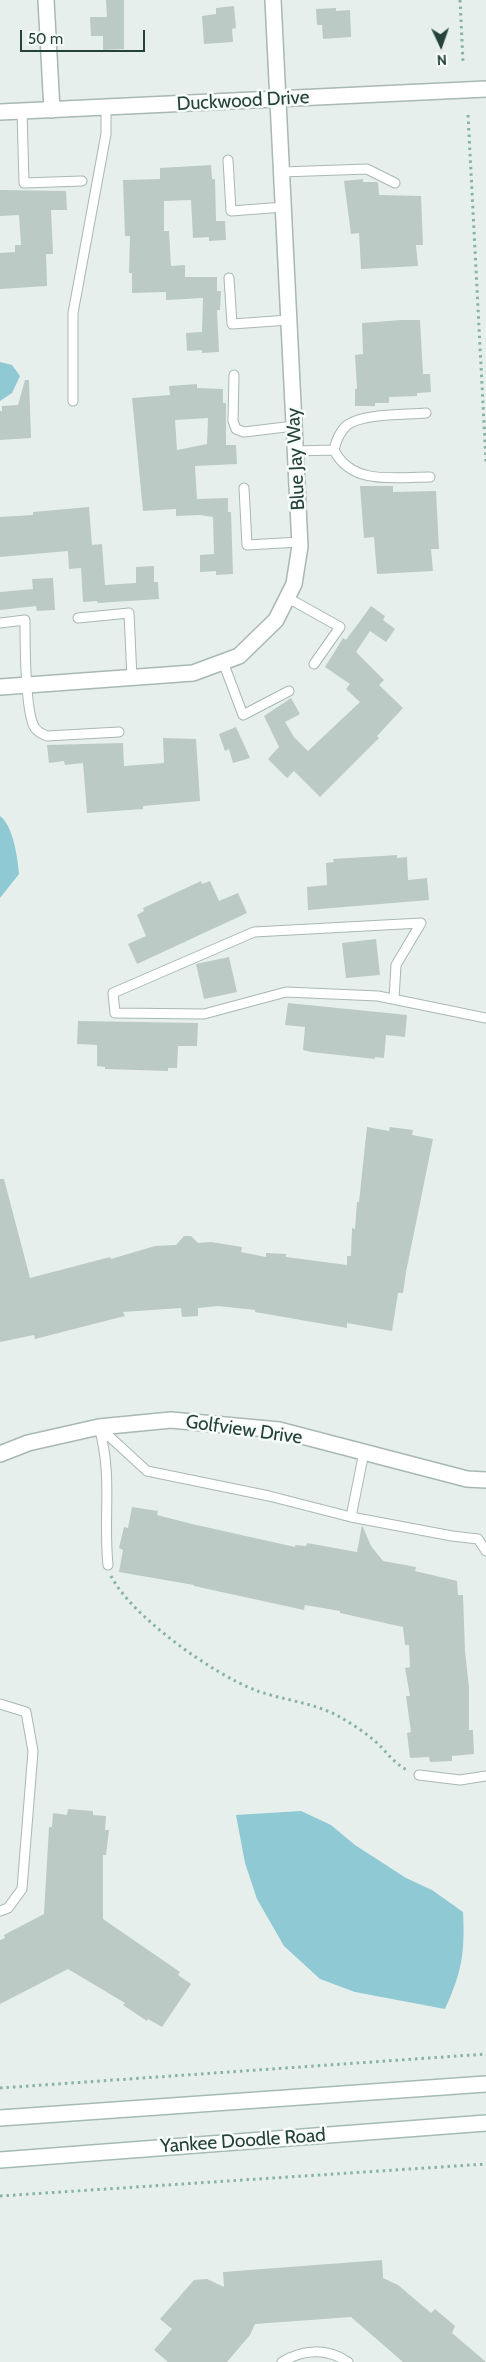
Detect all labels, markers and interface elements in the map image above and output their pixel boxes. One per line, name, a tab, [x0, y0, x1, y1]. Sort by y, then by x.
scale bar	[22, 20, 148, 52]
north arrow	[416, 20, 466, 70]
text: 50 m	[28, 30, 63, 48]
text: N	[436, 51, 447, 69]
street label: Duckwood Drive	[176, 86, 310, 116]
street label: Blue Jay Way	[282, 407, 310, 511]
street label: Golfview Drive	[184, 1411, 304, 1449]
street label: Yankee Doodle Road	[160, 2124, 326, 2158]

